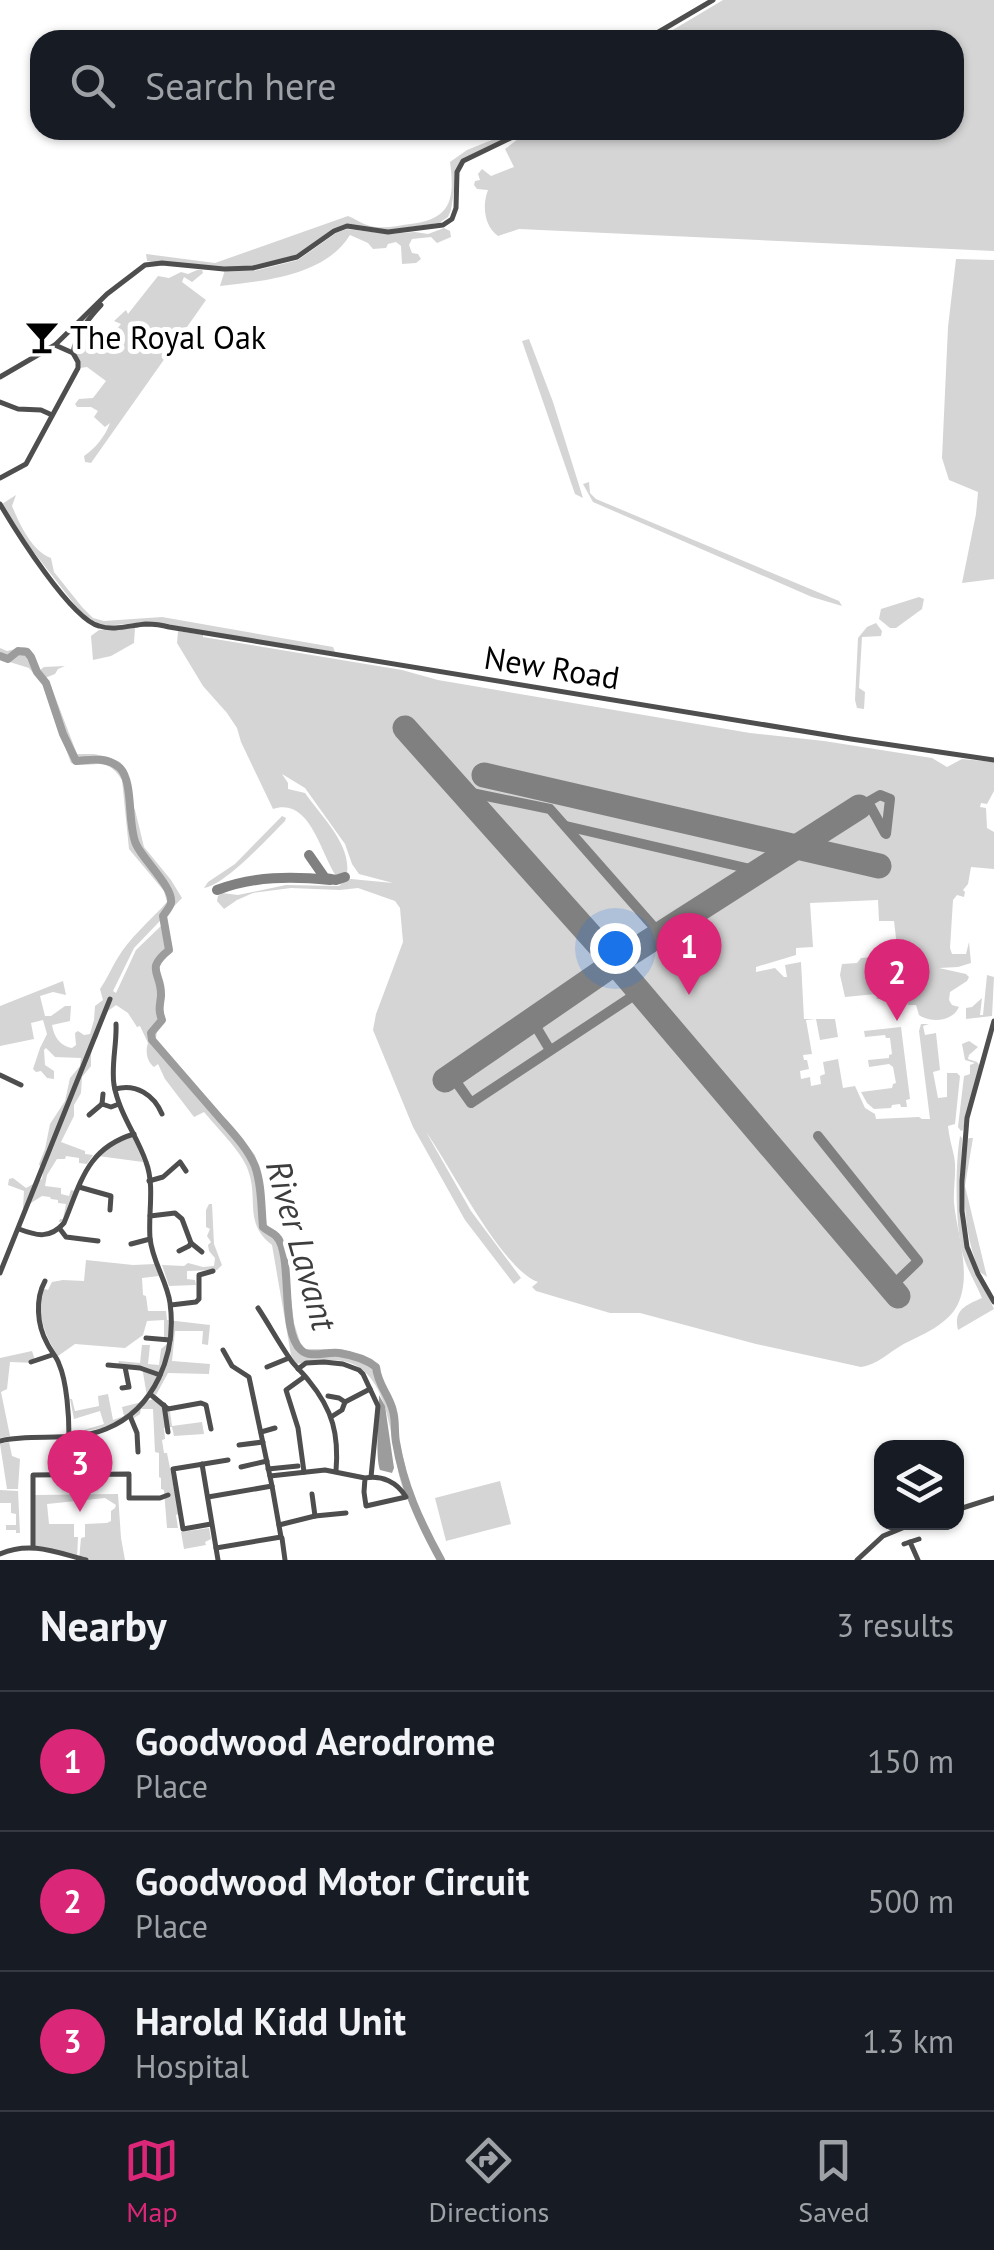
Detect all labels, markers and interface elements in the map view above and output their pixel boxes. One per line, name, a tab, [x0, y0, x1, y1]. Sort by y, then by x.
search box	[30, 30, 964, 140]
icon: search	[65, 58, 120, 113]
text: Search here	[145, 61, 337, 110]
place label: The Royal Oak	[70, 316, 267, 358]
bar icon: The Royal Oak	[23, 318, 61, 356]
street label: New Road	[481, 636, 623, 698]
pin: 1	[656, 912, 722, 995]
your location	[590, 923, 641, 974]
pin: 2	[864, 938, 930, 1021]
water label: River Lavant	[256, 1155, 349, 1337]
pin: 3	[48, 1430, 112, 1512]
map controls	[874, 1440, 964, 1530]
button: layers	[874, 1440, 964, 1530]
text: Nearby	[40, 1598, 167, 1653]
text: 3 results	[836, 1604, 954, 1646]
text: Goodwood Aerodrome	[135, 1716, 495, 1765]
text: 1	[63, 1740, 82, 1782]
text: 150 m	[867, 1740, 954, 1782]
text: Place	[135, 1765, 208, 1807]
text: Goodwood Motor Circuit	[135, 1856, 529, 1905]
text: 2	[63, 1880, 82, 1922]
text: 500 m	[867, 1880, 954, 1922]
text: Place	[135, 1905, 208, 1947]
text: Harold Kidd Unit	[135, 1996, 406, 2045]
text: 3	[63, 2020, 82, 2062]
text: 1.3 km	[862, 2020, 954, 2062]
text: Hospital	[135, 2045, 249, 2087]
tab: Map	[124, 2133, 179, 2230]
tab: Directions	[428, 2133, 549, 2230]
tab: Saved	[798, 2133, 870, 2230]

